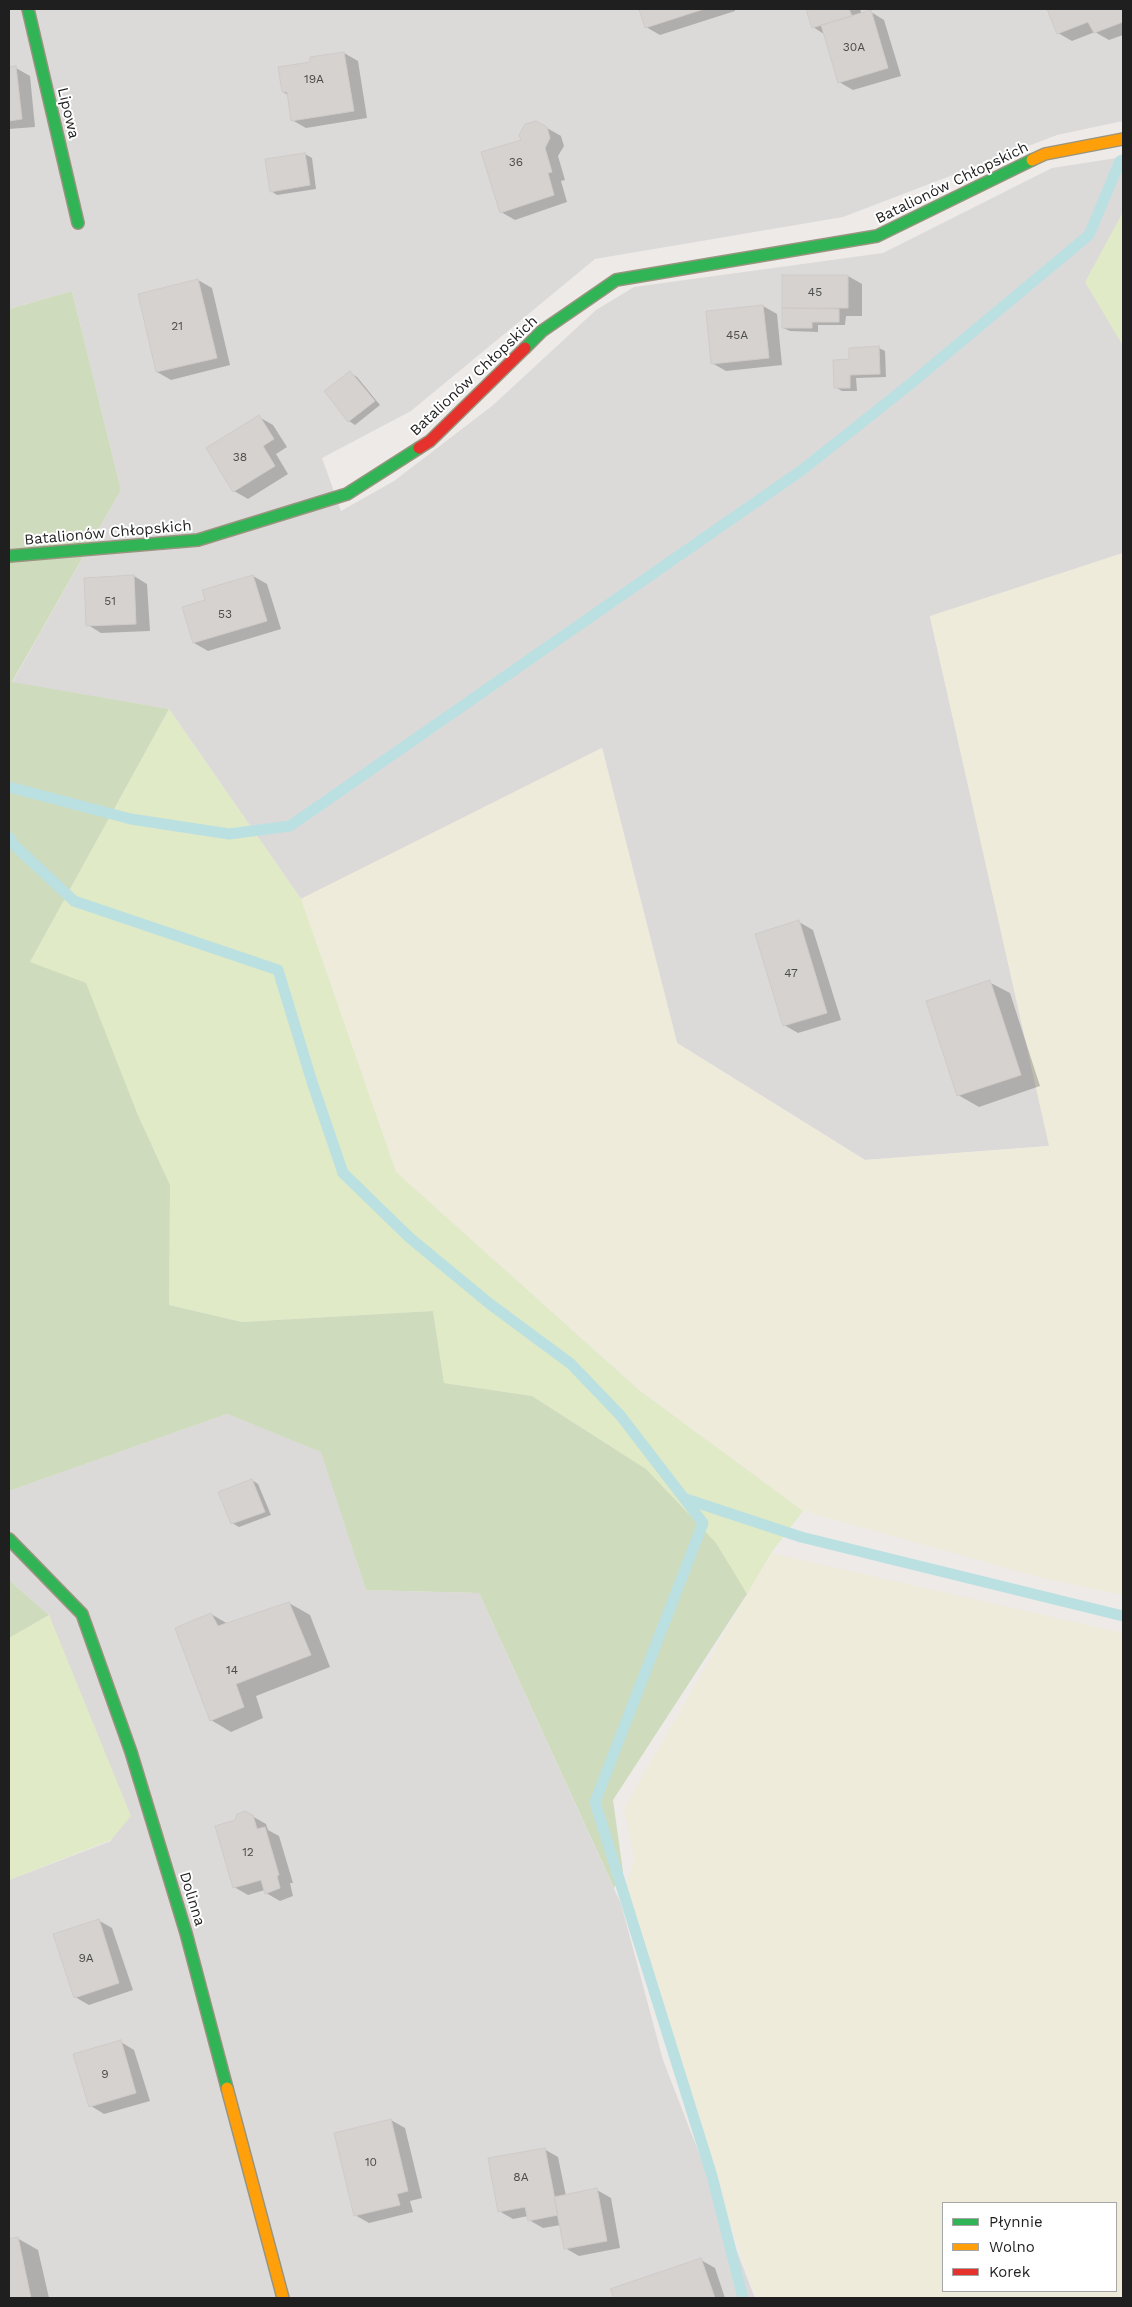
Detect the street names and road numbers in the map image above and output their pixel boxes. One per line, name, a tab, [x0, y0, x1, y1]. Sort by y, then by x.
street label: Lipowa	[53, 86, 83, 140]
street label: Batalionów Chłopskich	[873, 138, 1031, 228]
street label: Batalionów Chłopskich	[407, 312, 541, 440]
street label: Batalionów Chłopskich	[24, 517, 192, 549]
street label: Dolinna	[175, 1870, 209, 1928]

